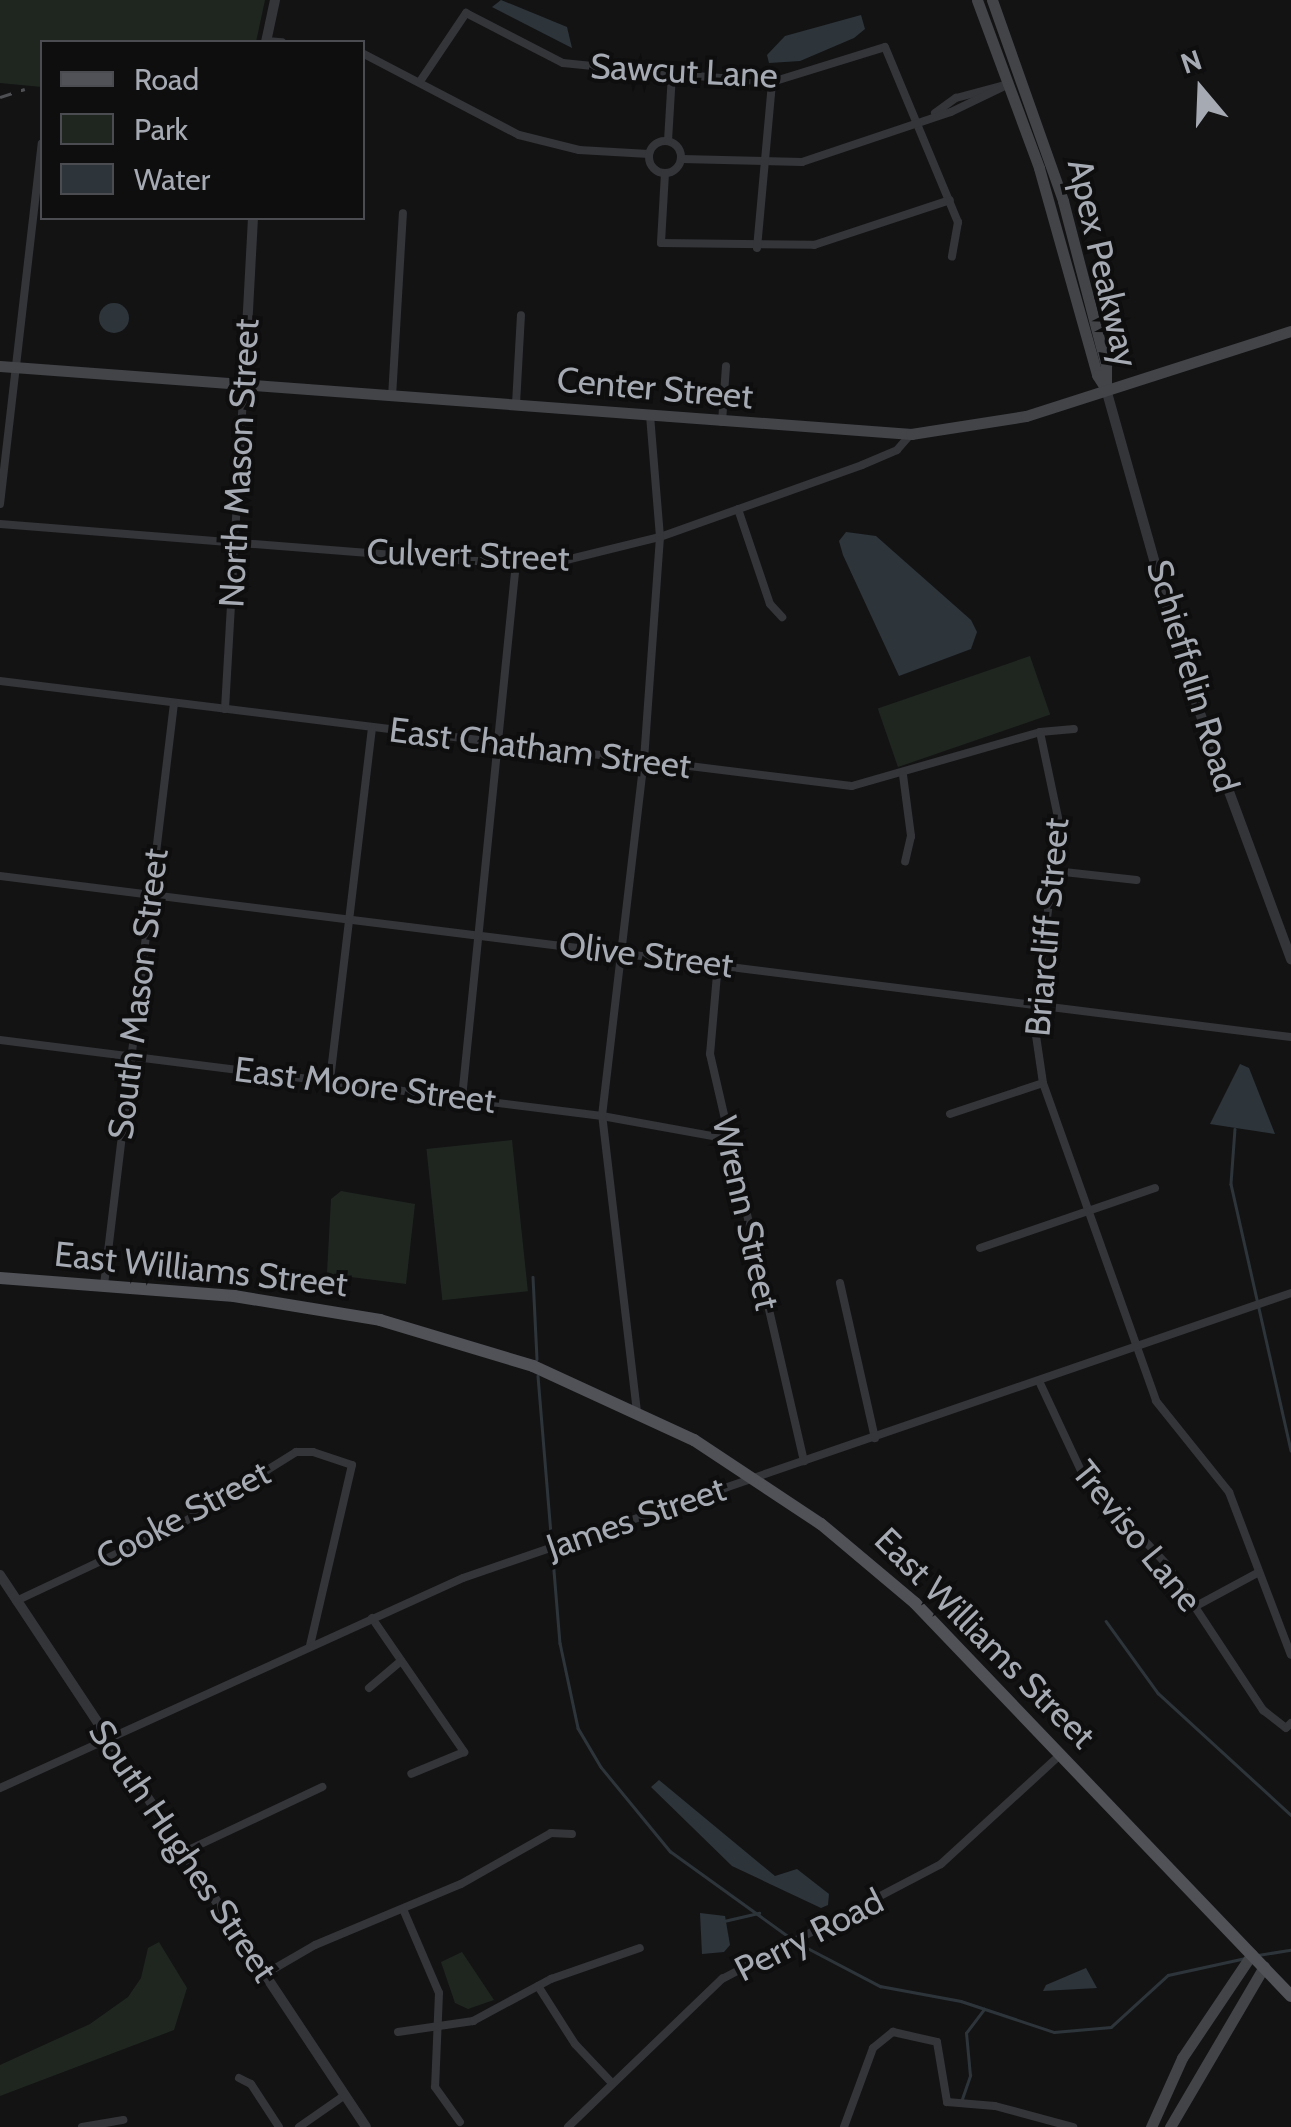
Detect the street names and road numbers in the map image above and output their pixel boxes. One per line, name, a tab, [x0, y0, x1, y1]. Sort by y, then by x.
street label: Sawcut Lane	[589, 45, 779, 97]
street label: Apex Peakway	[1059, 155, 1147, 371]
street label: North Mason Street	[210, 317, 268, 609]
street label: Center Street	[555, 359, 755, 417]
street label: Culvert Street	[366, 530, 570, 580]
street label: Schieffelin Road	[1138, 555, 1248, 797]
street label: East Chatham Street	[387, 709, 693, 787]
street label: Briarcliff Street	[1017, 816, 1077, 1038]
street label: South Mason Street	[99, 846, 177, 1142]
street label: Olive Street	[557, 923, 735, 987]
street label: East Moore Street	[232, 1048, 498, 1122]
street label: Wrenn Street	[703, 1112, 789, 1314]
street label: East Williams Street	[52, 1233, 350, 1305]
street label: Cooke Street	[89, 1452, 277, 1578]
street label: Treviso Lane	[1063, 1452, 1211, 1620]
street label: James Street	[541, 1468, 731, 1568]
street label: East Williams Street	[866, 1519, 1104, 1757]
street label: South Hughes Street	[80, 1712, 286, 1990]
street label: Perry Road	[728, 1880, 890, 1990]

